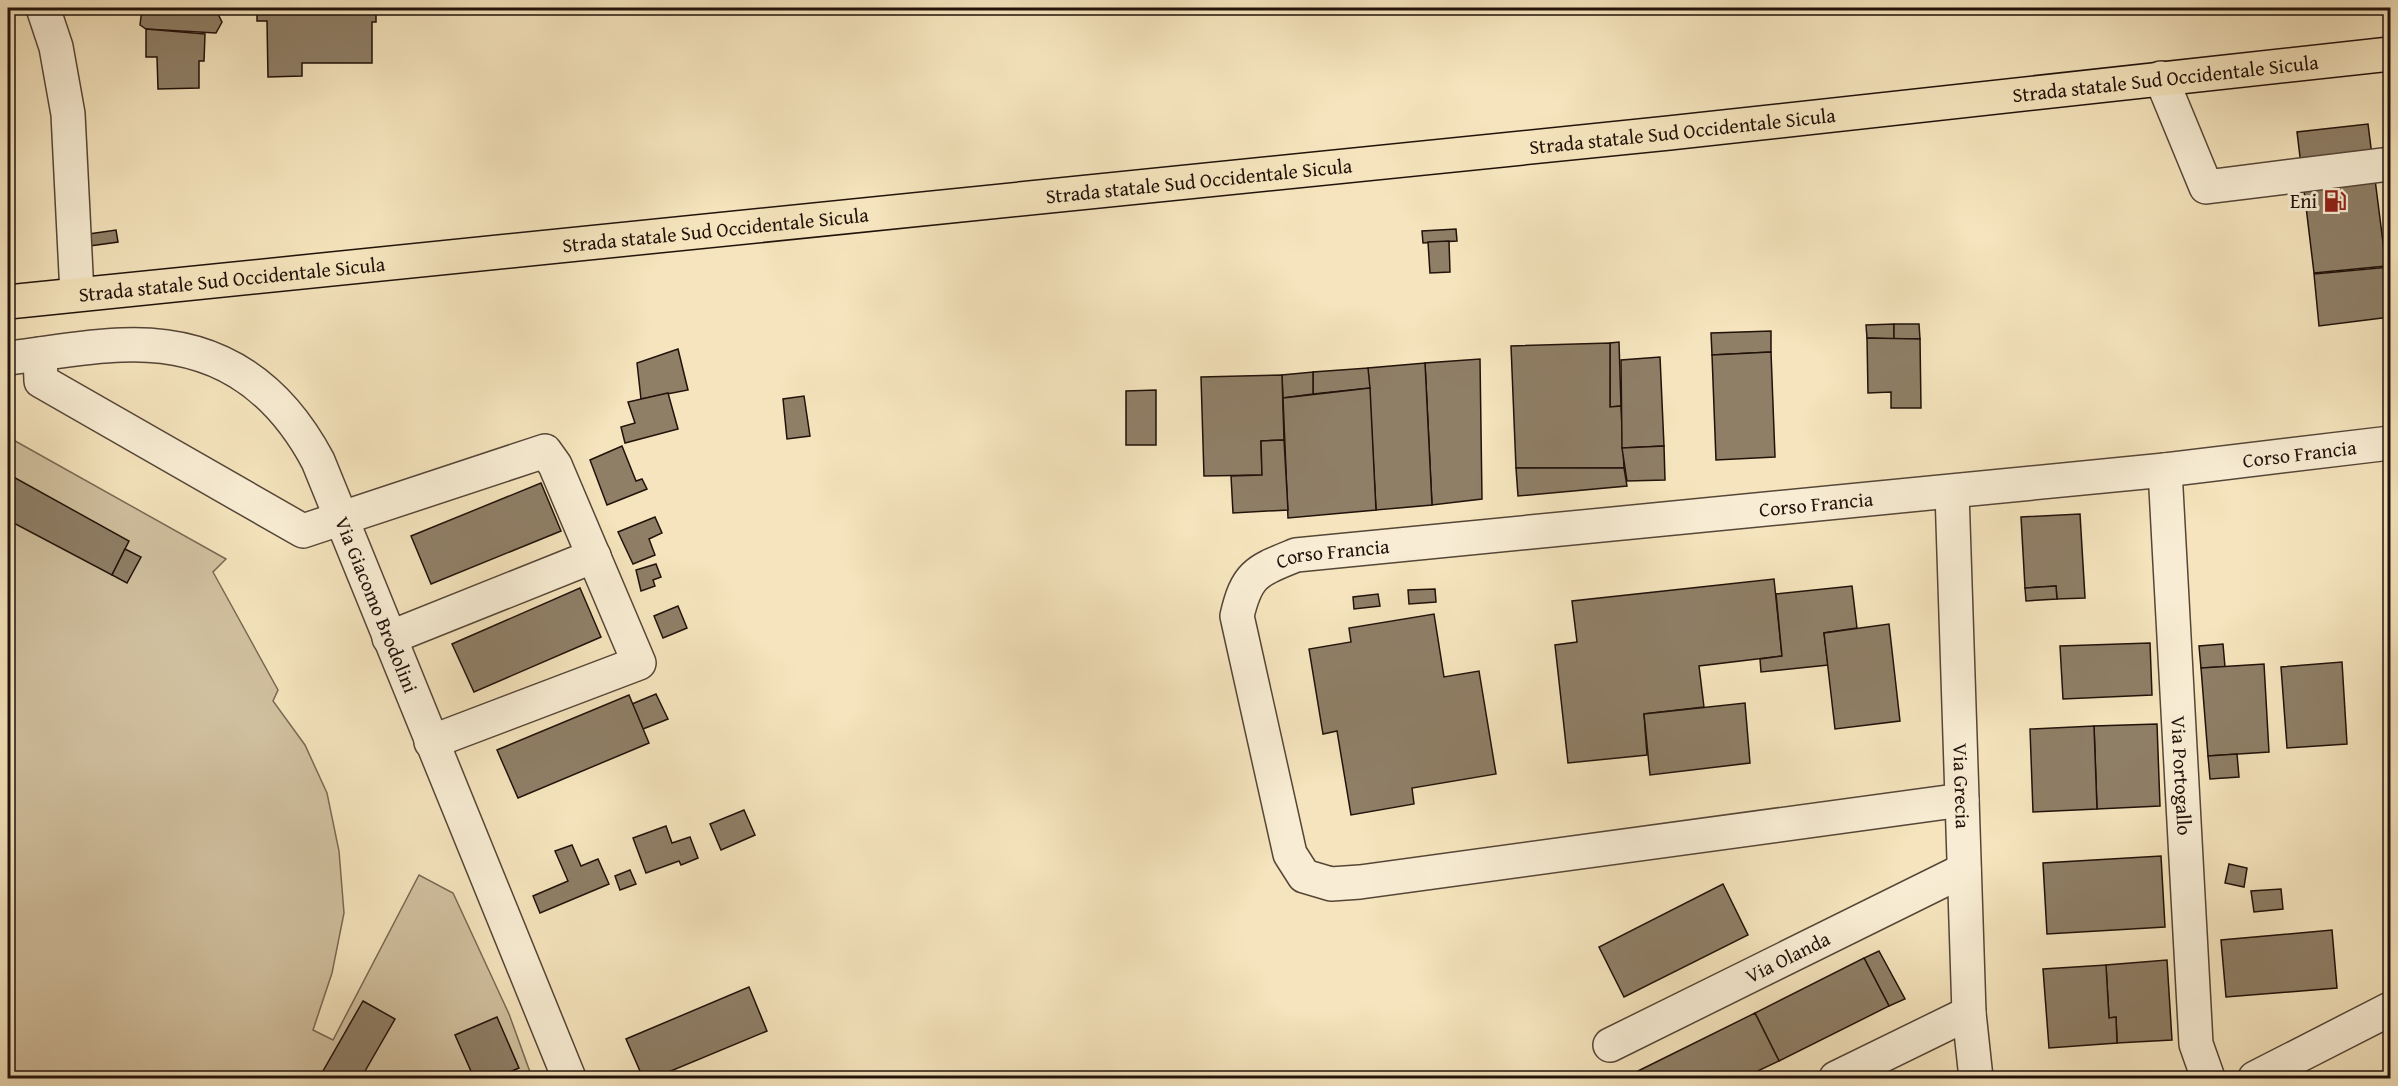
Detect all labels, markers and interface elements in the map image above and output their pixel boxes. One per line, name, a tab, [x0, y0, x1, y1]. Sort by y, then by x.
street label: Strada statale Sud Occidentale Sicula	[2011, 47, 2321, 109]
street label: Strada statale Sud Occidentale Sicula	[1528, 100, 1837, 161]
street label: Strada statale Sud Occidentale Sicula	[1044, 150, 1354, 210]
place label: Eni	[2290, 186, 2317, 215]
fuel station icon: Eni	[2322, 188, 2348, 214]
street label: Strada statale Sud Occidentale Sicula	[561, 199, 870, 260]
street label: Strada statale Sud Occidentale Sicula	[77, 249, 387, 309]
street label: Corso Francia	[2241, 432, 2358, 475]
street label: Corso Francia	[1758, 484, 1875, 524]
street label: Via Giacomo Brodolini	[328, 512, 426, 697]
street label: Corso Francia	[1271, 531, 1391, 576]
street label: Via Portogallo	[2164, 715, 2200, 836]
street label: Via Grecia	[1946, 743, 1978, 830]
street label: Via Olanda	[1740, 923, 1835, 990]

